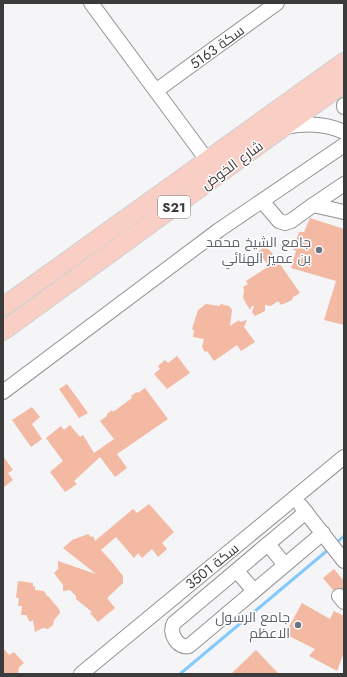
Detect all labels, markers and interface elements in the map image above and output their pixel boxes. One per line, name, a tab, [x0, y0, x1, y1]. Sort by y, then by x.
street label: سكة 5163	[186, 20, 248, 74]
street label: شارع الخوض	[197, 136, 267, 194]
road number: S21	[158, 196, 190, 218]
place label: جامع الشيخ محمد بن عمير الهنائي	[206, 232, 311, 270]
marker: جامع الشيخ محمد بن عمير الهنائي	[314, 245, 324, 255]
street label: سكة 3501	[181, 538, 243, 594]
place label: جامع الرسول الاعظم	[215, 607, 290, 643]
marker: جامع الرسول الاعظم	[293, 620, 303, 630]

